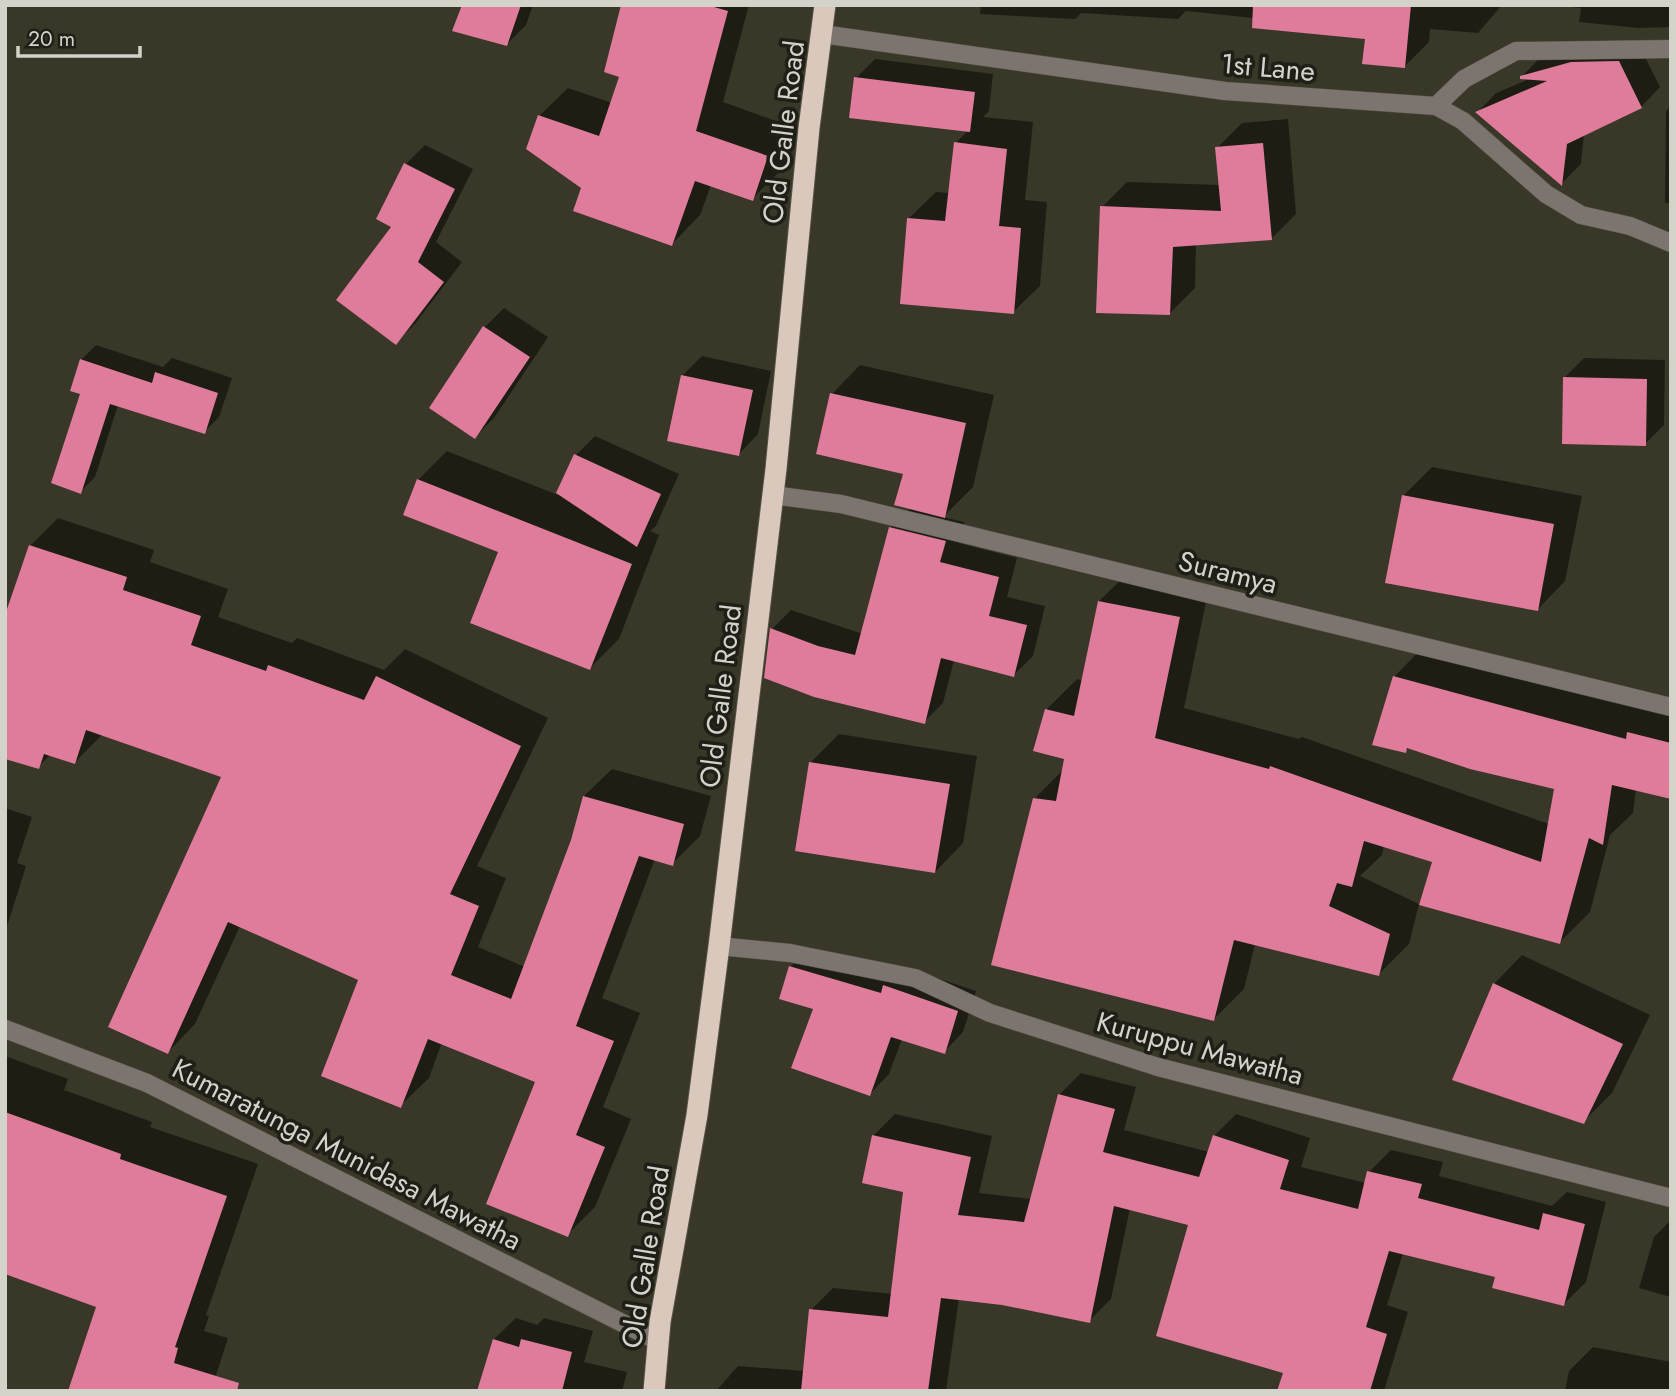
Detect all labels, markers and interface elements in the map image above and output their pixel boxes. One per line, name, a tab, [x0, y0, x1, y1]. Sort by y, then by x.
scale bar	[18, 14, 140, 58]
text: 20 m	[28, 24, 75, 54]
street label: Old Galle Road	[752, 38, 815, 226]
street label: 1st Lane	[1219, 43, 1317, 92]
street label: Suramya	[1174, 540, 1282, 605]
street label: Old Galle Road	[689, 602, 752, 790]
street label: Kuruppu Mawatha	[1092, 1001, 1308, 1096]
street label: Kumaratunga Munidasa Mawatha	[165, 1048, 529, 1261]
street label: Old Galle Road	[611, 1163, 680, 1351]

